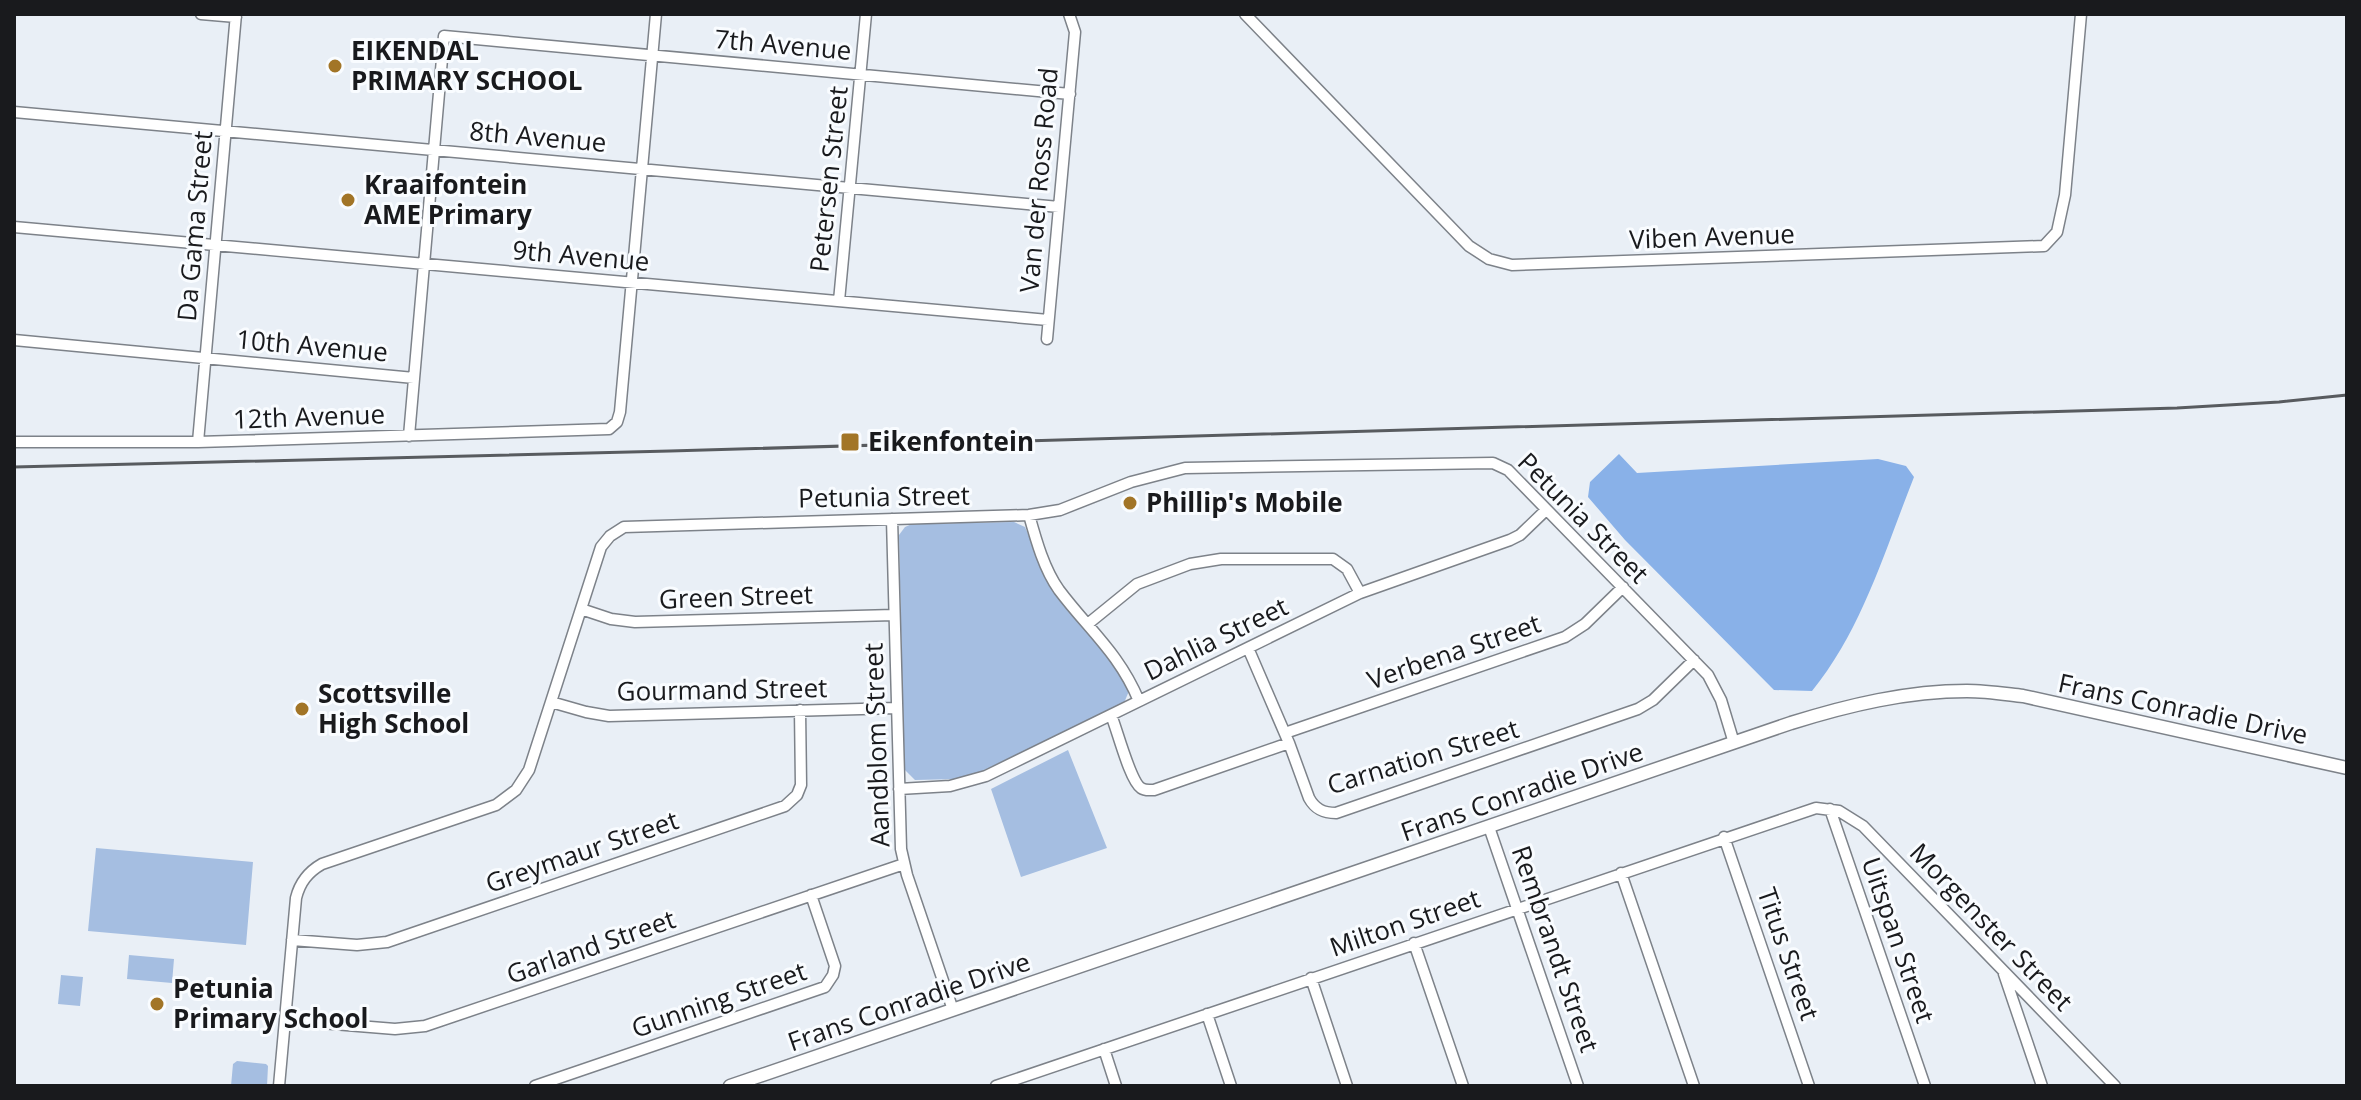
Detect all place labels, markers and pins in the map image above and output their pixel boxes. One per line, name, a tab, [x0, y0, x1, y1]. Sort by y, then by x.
place label: EIKENDAL PRIMARY SCHOOL	[351, 32, 583, 98]
marker: EIKENDAL PRIMARY SCHOOL	[326, 57, 344, 75]
place label: Kraaifontein AME Primary	[364, 166, 532, 232]
marker: Kraaifontein AME Primary	[339, 191, 357, 209]
place label: Eikenfontein	[868, 423, 1034, 459]
marker: Eikenfontein	[839, 431, 861, 453]
place label: Phillip's Mobile	[1146, 484, 1343, 520]
marker: Phillip's Mobile	[1121, 494, 1139, 512]
place label: Scottsville High School	[318, 675, 469, 741]
marker: Scottsville High School	[293, 700, 311, 718]
place label: Petunia Primary School	[173, 970, 369, 1036]
marker: Petunia Primary School	[148, 995, 166, 1013]

